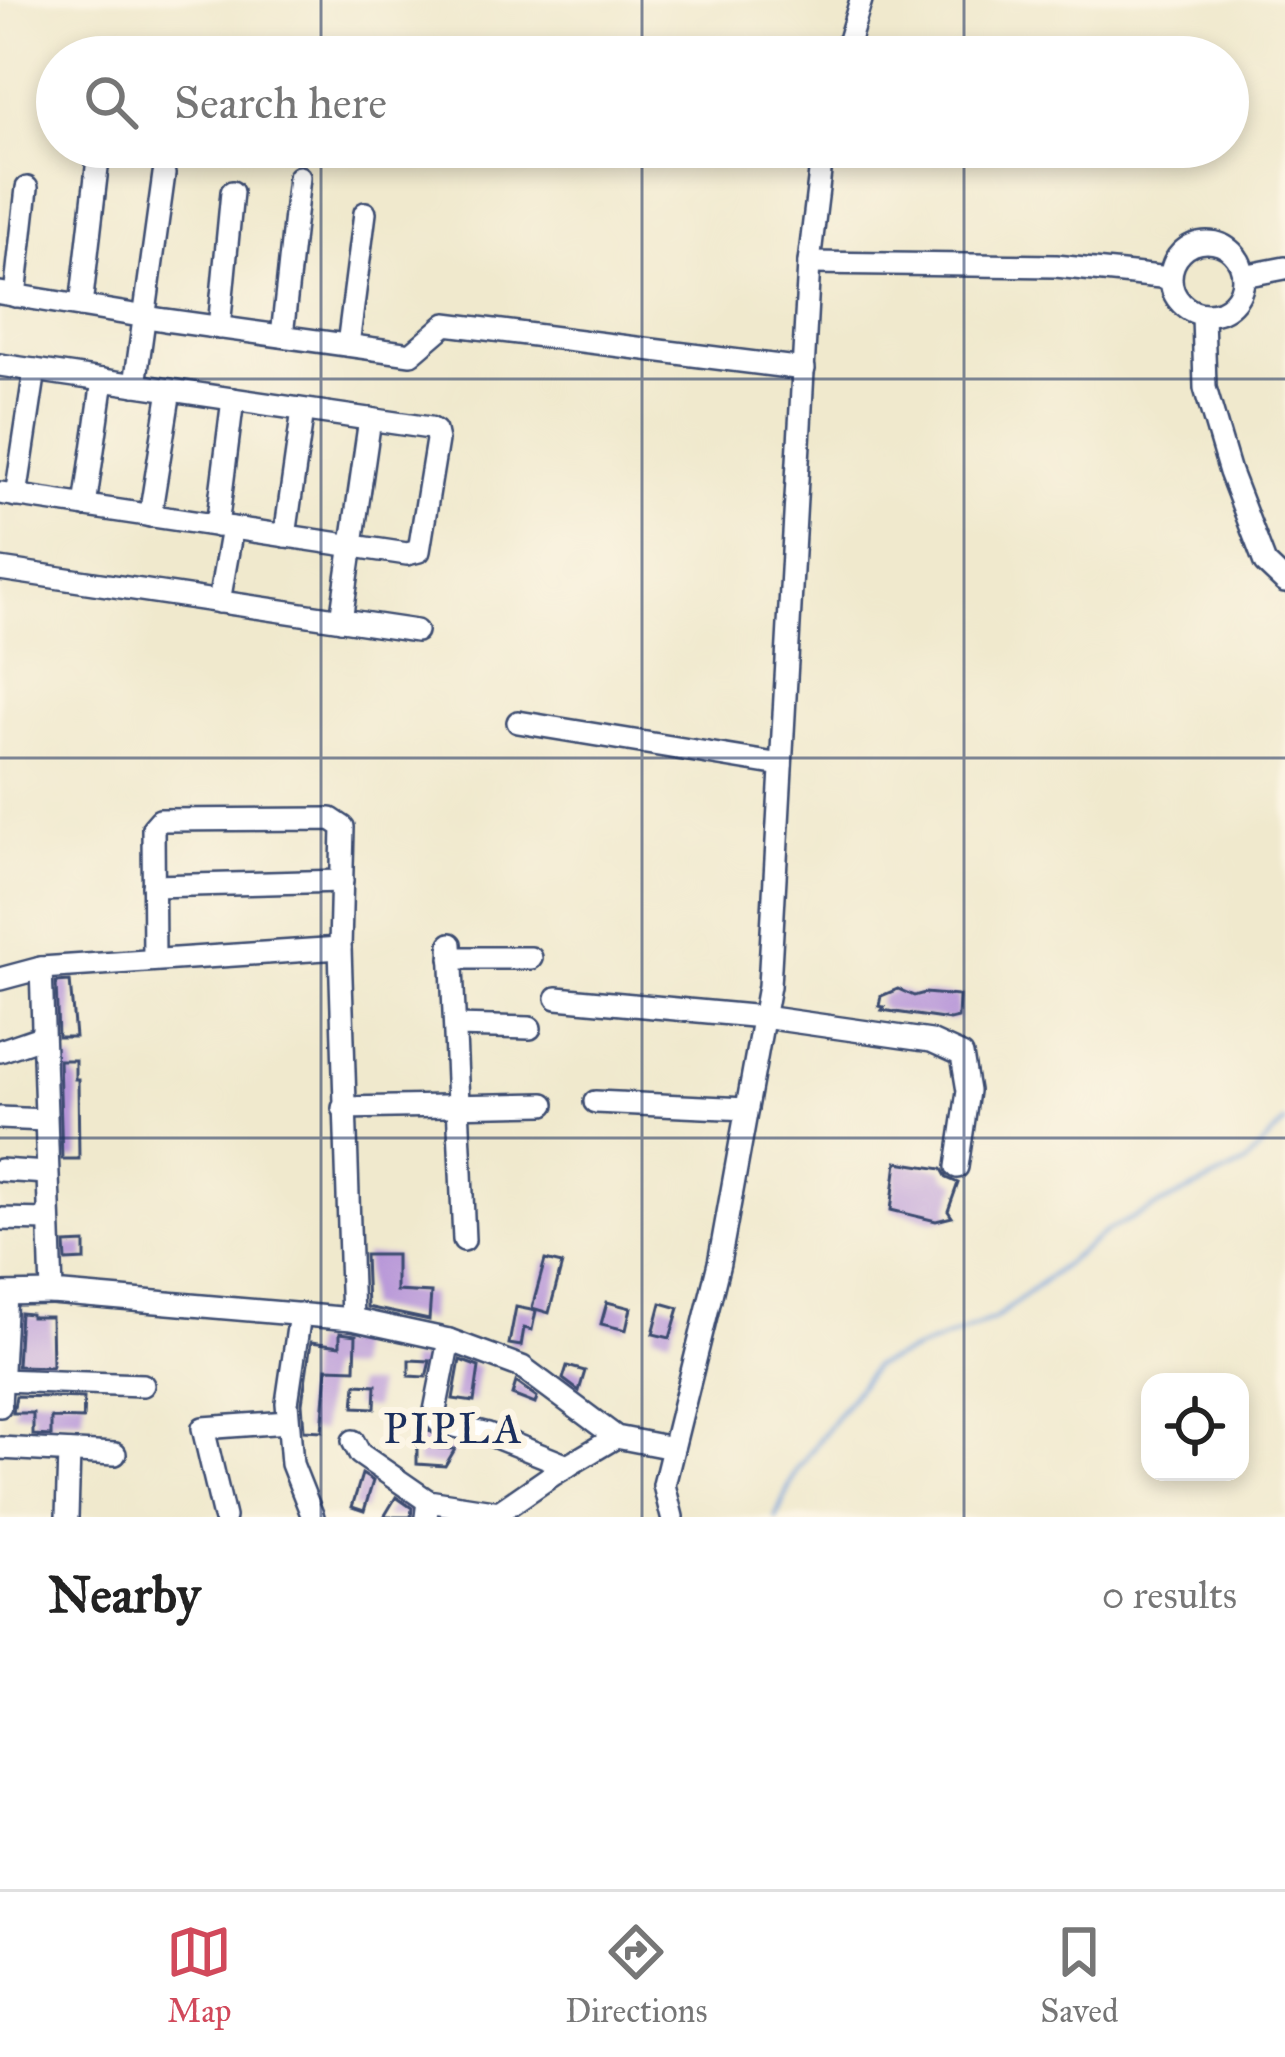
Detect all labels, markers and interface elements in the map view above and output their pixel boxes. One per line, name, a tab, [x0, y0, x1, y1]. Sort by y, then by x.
search box	[36, 36, 1249, 168]
icon: search	[78, 69, 144, 135]
text: Search here	[174, 75, 387, 130]
map controls	[1141, 1373, 1249, 1481]
button: locate	[1141, 1373, 1249, 1481]
district label: PIPLA	[383, 1403, 525, 1455]
text: Nearby	[48, 1564, 200, 1626]
text: 0 results	[1102, 1571, 1237, 1619]
tab: Map	[166, 1919, 232, 2031]
tab: Directions	[565, 1919, 707, 2031]
tab: Saved	[1040, 1919, 1119, 2031]

